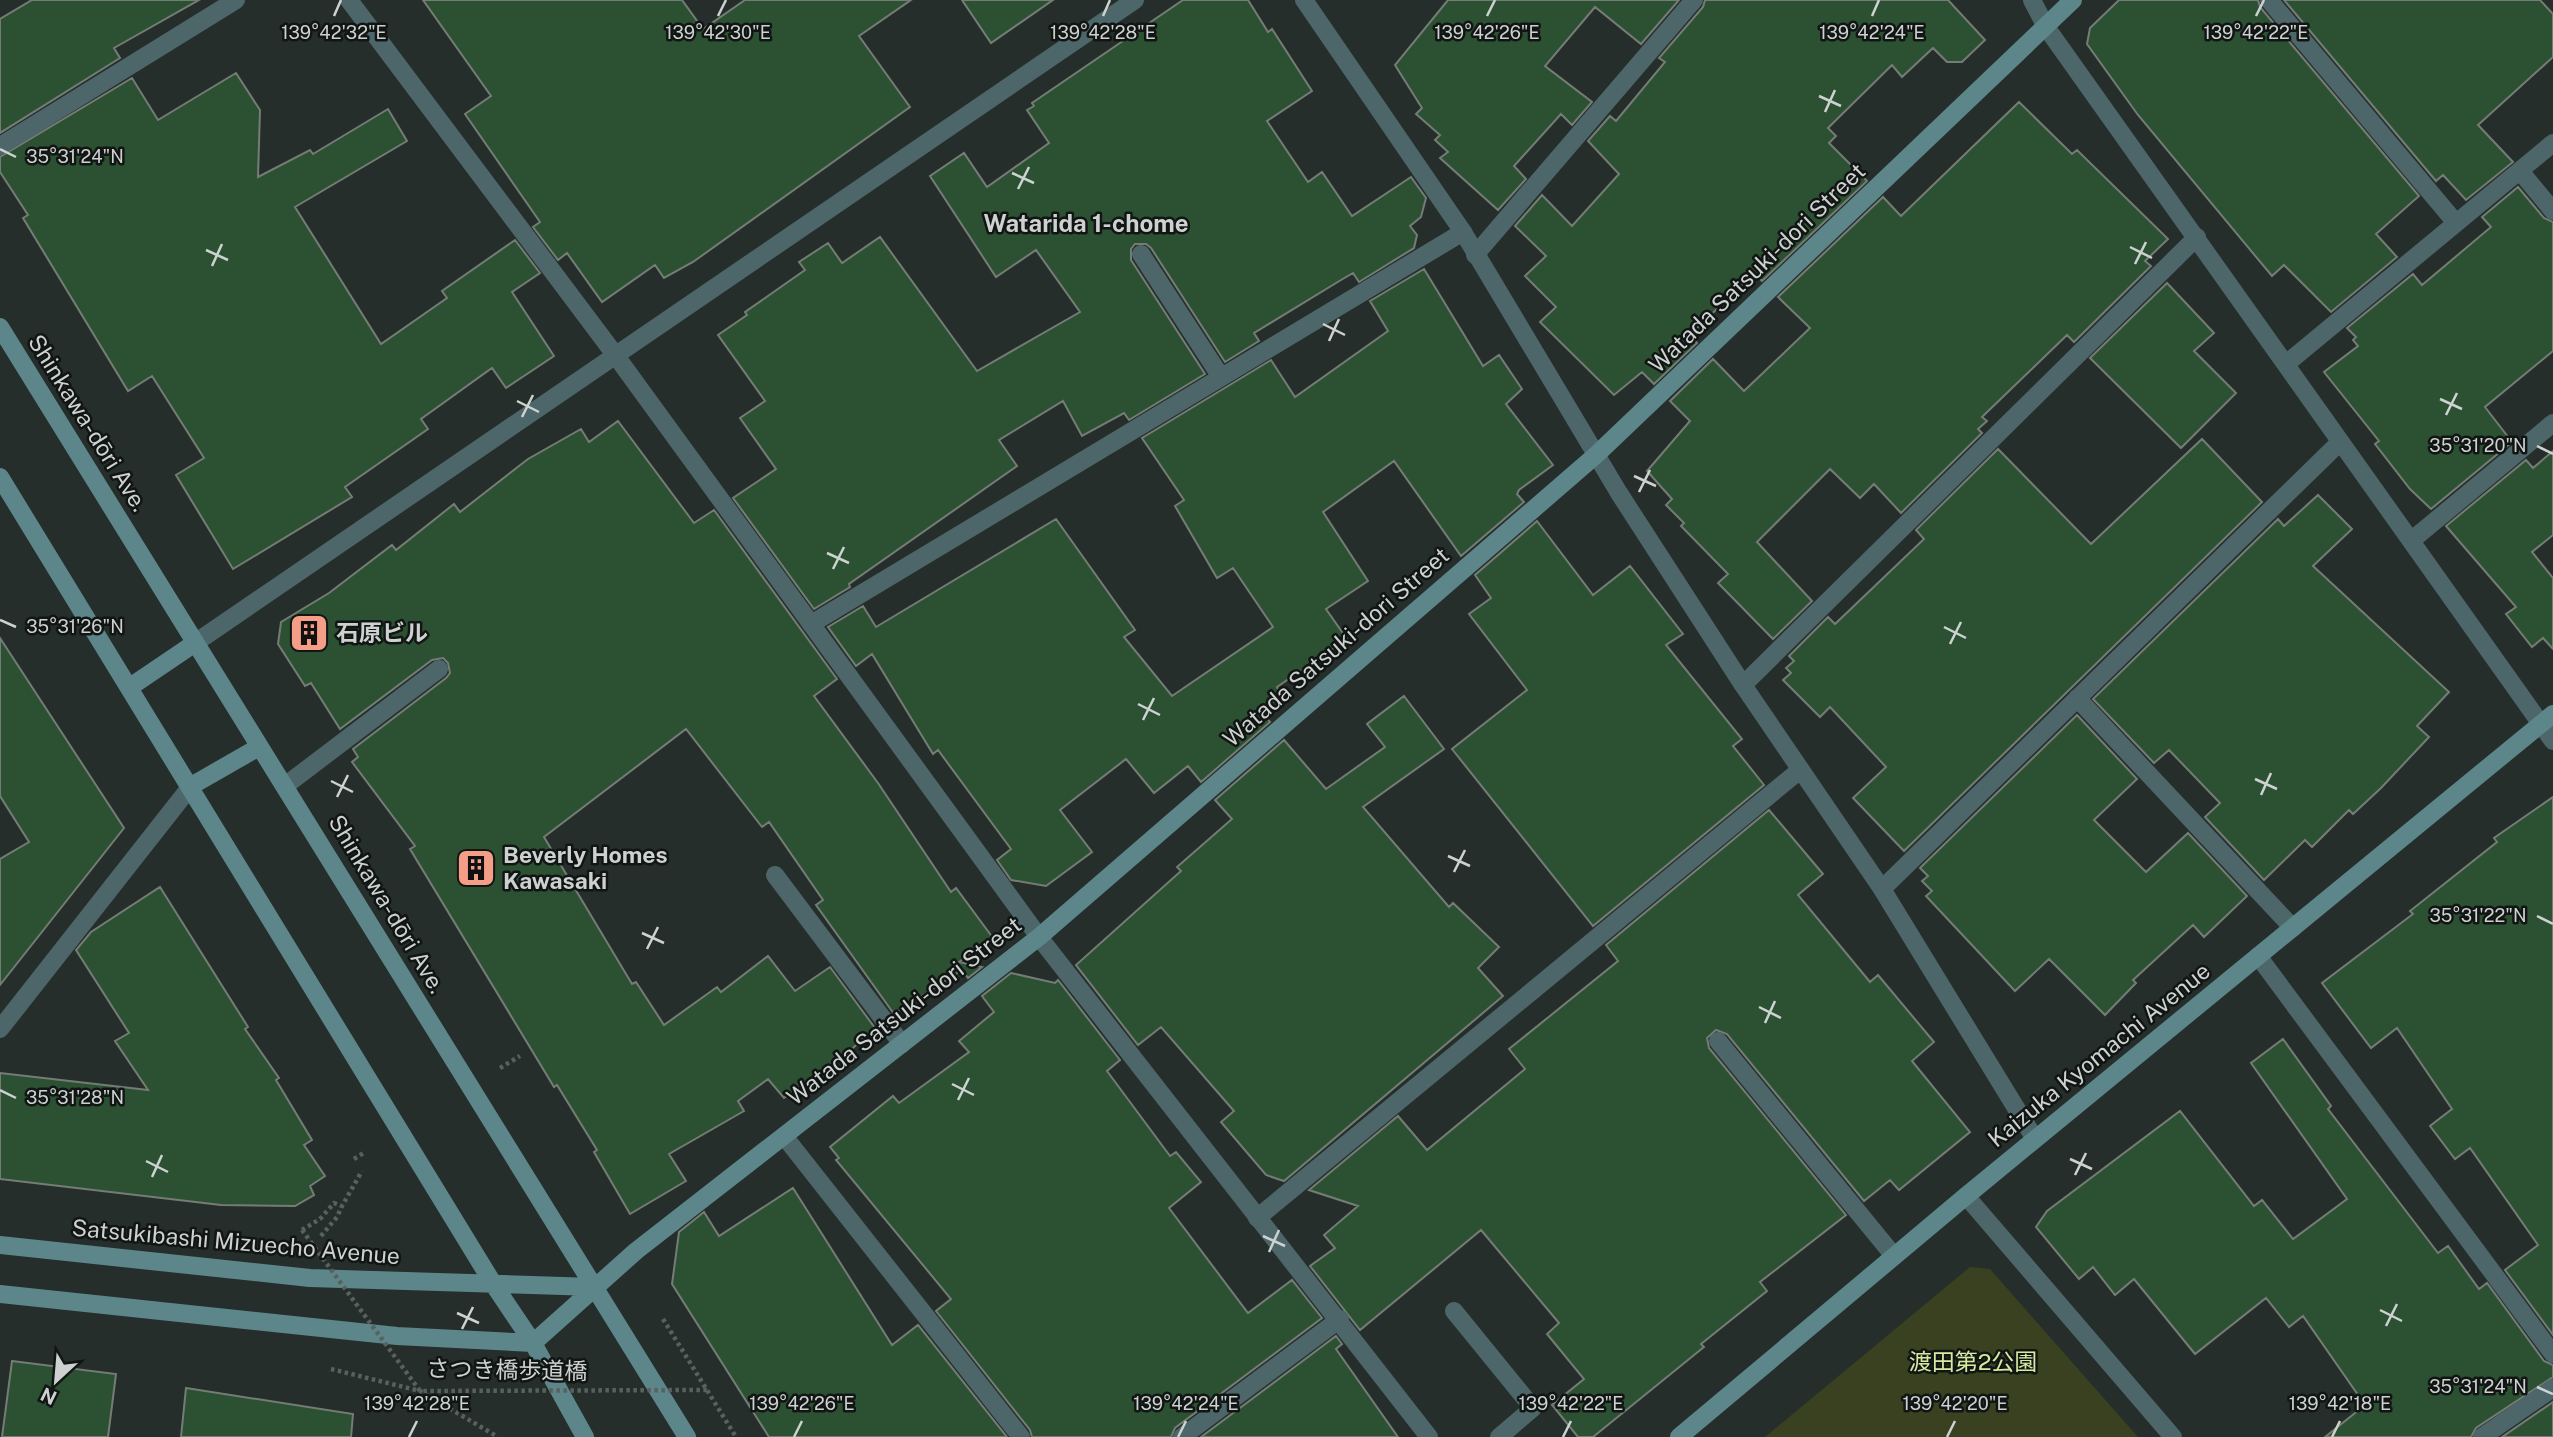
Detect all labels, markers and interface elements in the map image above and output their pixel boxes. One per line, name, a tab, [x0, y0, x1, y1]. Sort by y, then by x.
text: 139°42'32"E	[281, 22, 387, 43]
text: 139°42'30"E	[665, 22, 771, 43]
text: 139°42'28"E	[1050, 22, 1156, 43]
text: 139°42'26"E	[1434, 22, 1540, 43]
text: 139°42'24"E	[1819, 22, 1925, 43]
text: 139°42'22"E	[2204, 22, 2308, 43]
text: 35°31'24"N	[26, 146, 124, 167]
street label: Watada Satsuki-dori Street	[1643, 157, 1870, 378]
district label: Watarida 1-chome	[983, 209, 1189, 237]
street label: Shinkawa-dōri Ave.	[23, 329, 154, 516]
text: 35°31'20"N	[2429, 435, 2527, 456]
street label: Watada Satsuki-dori Street	[1217, 541, 1454, 752]
building icon: 石原ビル	[288, 612, 330, 654]
text: 35°31'26"N	[26, 616, 124, 637]
place label: 石原ビル	[336, 619, 428, 646]
street label: Shinkawa-dōri Ave.	[323, 810, 451, 998]
place label: Beverly Homes Kawasaki	[503, 841, 668, 894]
building icon: Beverly Homes Kawasaki	[455, 847, 497, 889]
text: 35°31'22"N	[2429, 905, 2527, 926]
street label: Watada Satsuki-dori Street	[781, 911, 1026, 1111]
street label: Kaizuka Kyomachi Avenue	[1982, 957, 2215, 1152]
text: 35°31'28"N	[26, 1087, 124, 1108]
street label: Satsukibashi Mizuecho Avenue	[71, 1214, 401, 1269]
north arrow	[21, 1346, 91, 1416]
park label: 渡田第2公園	[1909, 1348, 2037, 1375]
street label: さつき橋歩道橋	[426, 1355, 588, 1384]
text: 35°31'24"N	[2429, 1376, 2527, 1397]
text: N	[37, 1383, 60, 1409]
text: 139°42'28"E	[364, 1393, 470, 1414]
text: 139°42'26"E	[749, 1393, 855, 1414]
text: 139°42'24"E	[1133, 1393, 1239, 1414]
text: 139°42'22"E	[1519, 1393, 1623, 1414]
text: 139°42'20"E	[1902, 1393, 2008, 1414]
text: 139°42'18"E	[2289, 1393, 2391, 1414]

